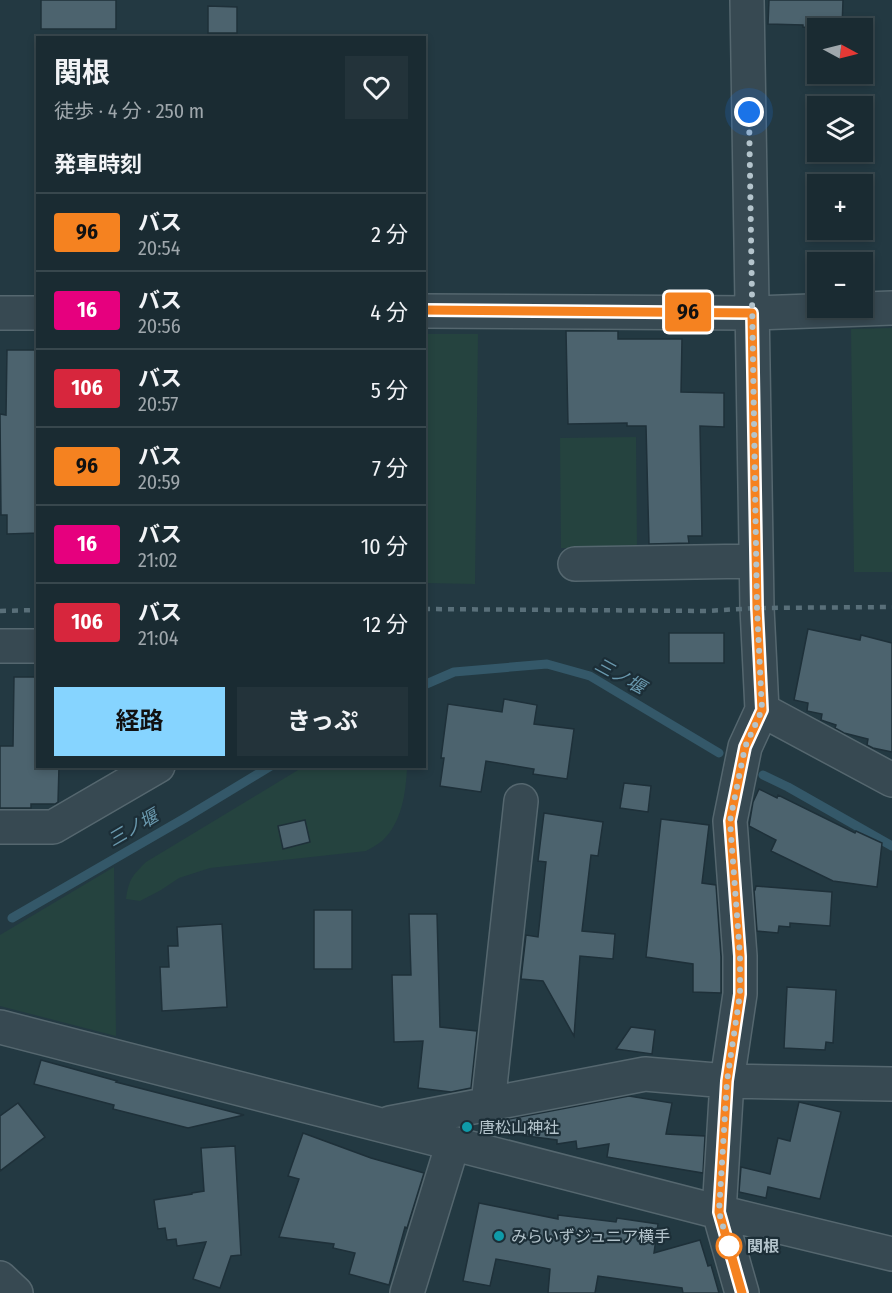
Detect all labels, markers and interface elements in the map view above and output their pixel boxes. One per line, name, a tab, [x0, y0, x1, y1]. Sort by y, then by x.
north arrow	[807, 18, 873, 84]
map controls	[807, 18, 873, 318]
text: 関根	[54, 56, 110, 89]
button: heart	[345, 56, 408, 119]
button: layers	[807, 96, 873, 162]
your location	[734, 97, 764, 127]
text: 徒歩 · 4 分 · 250 m	[54, 99, 204, 123]
text: 発車時刻	[54, 151, 142, 178]
button: +	[807, 174, 873, 240]
text: バス	[138, 209, 182, 236]
text: 96	[76, 219, 98, 245]
text: 2 分	[371, 221, 408, 248]
text: 20:54	[138, 236, 180, 260]
button: −	[807, 252, 873, 318]
text: バス	[138, 287, 182, 314]
line badge: 96	[661, 292, 715, 332]
text: 16	[77, 297, 97, 323]
text: 4 分	[370, 299, 408, 326]
text: 96	[677, 299, 699, 325]
text: 20:56	[138, 314, 181, 338]
text: バス	[138, 365, 182, 392]
text: 106	[71, 375, 103, 401]
text: 5 分	[371, 377, 408, 404]
text: 20:57	[138, 392, 178, 416]
text: バス	[138, 443, 182, 470]
text: 96	[76, 453, 98, 479]
text: 7 分	[372, 455, 408, 482]
text: 20:59	[138, 470, 180, 494]
text: バス	[138, 521, 182, 548]
text: 16	[77, 531, 97, 557]
text: 10 分	[361, 533, 408, 560]
text: 21:02	[138, 548, 177, 572]
text: バス	[138, 599, 182, 626]
text: 106	[71, 609, 103, 635]
text: 12 分	[363, 611, 408, 638]
text: 21:04	[138, 626, 179, 650]
water label: 三ノ堰	[591, 653, 652, 700]
button: 経路	[54, 687, 225, 756]
button: きっぷ	[237, 687, 408, 756]
water label: 三ノ堰	[104, 803, 164, 851]
place label: 唐松山神社	[479, 1118, 559, 1137]
marker: 唐松山神社	[460, 1120, 474, 1134]
place label: みらいずジュニア横手	[511, 1227, 670, 1246]
marker: みらいずジュニア横手	[492, 1229, 506, 1243]
marker: 関根	[716, 1233, 742, 1259]
place label: 関根	[747, 1237, 779, 1256]

